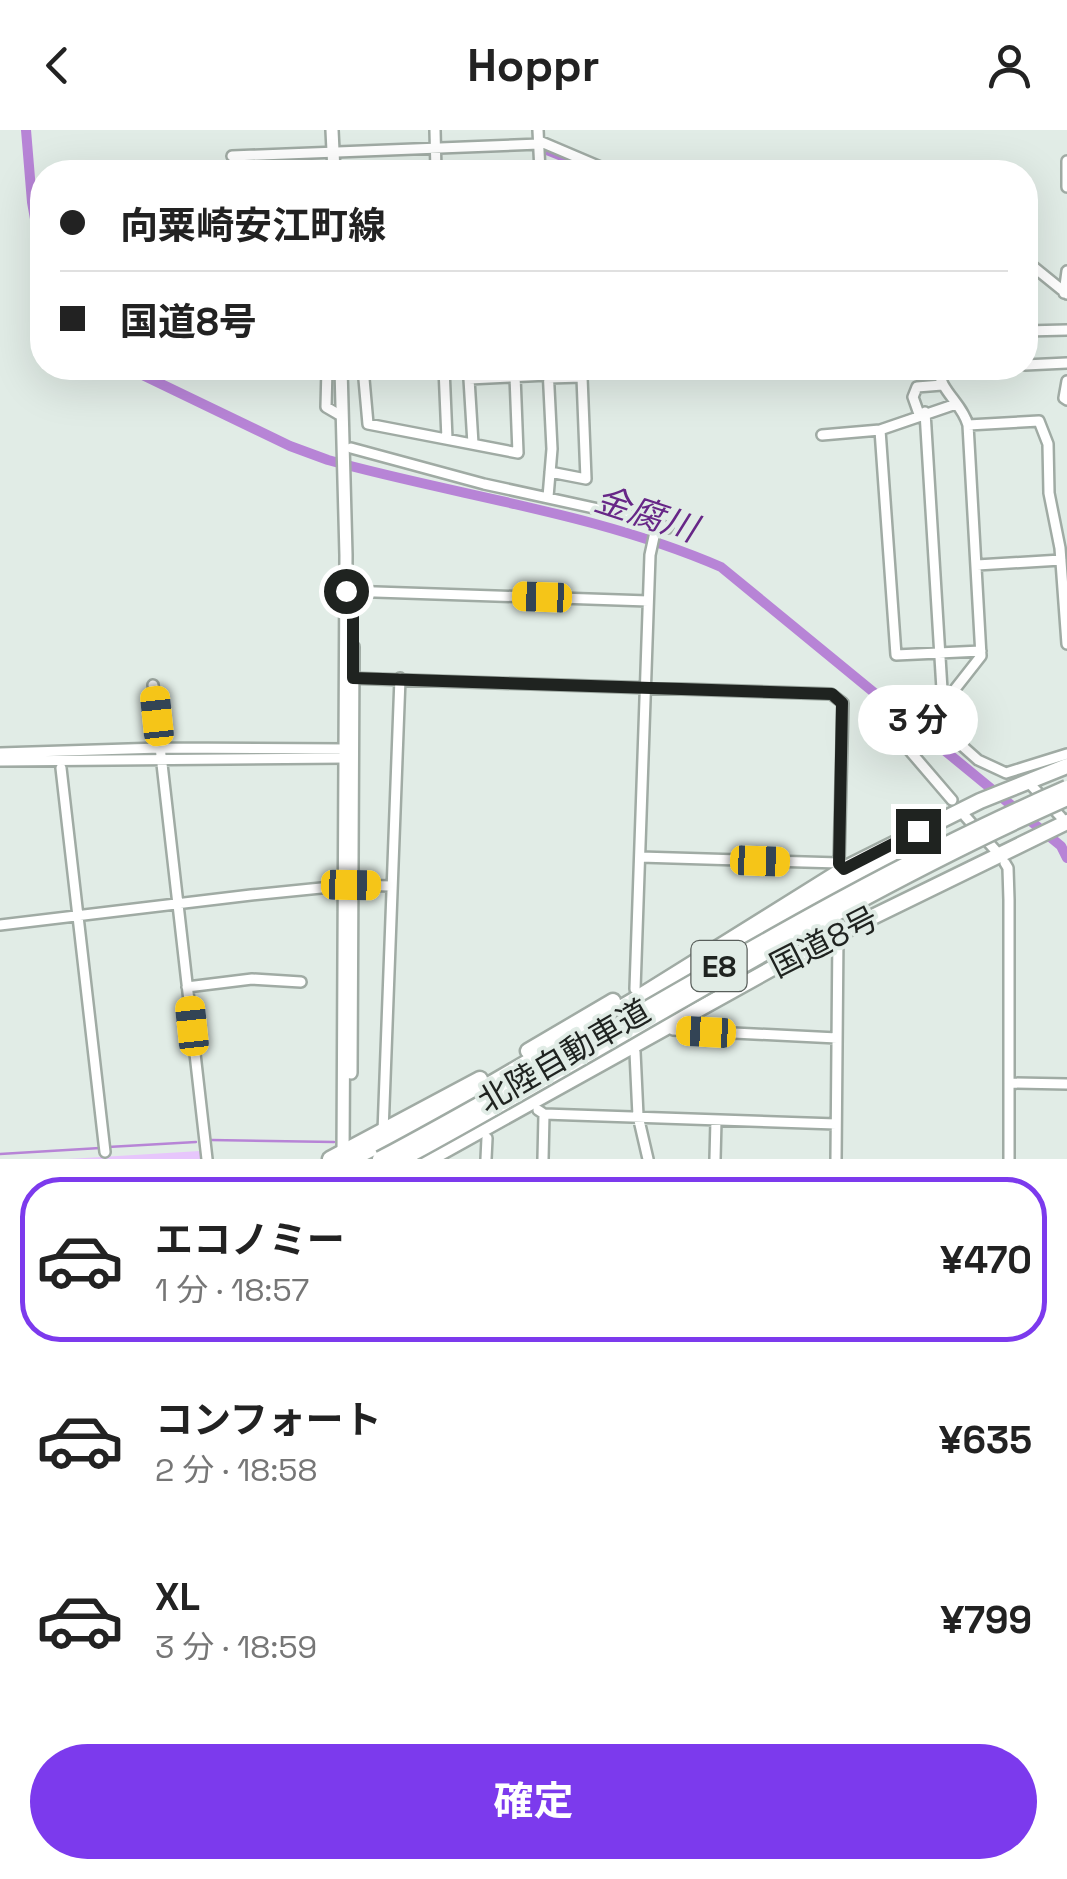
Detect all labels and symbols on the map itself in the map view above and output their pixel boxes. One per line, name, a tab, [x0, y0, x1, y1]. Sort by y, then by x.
water label: 金腐川	[589, 477, 707, 552]
route start	[324, 569, 369, 614]
car	[511, 581, 573, 613]
car	[139, 685, 175, 747]
callout: 3 分	[858, 686, 978, 756]
route end	[896, 809, 941, 854]
car	[729, 845, 791, 877]
car	[321, 869, 381, 901]
street label: 国道8号	[763, 898, 885, 986]
road number: E8	[692, 941, 746, 991]
street label: 北陸自動車道	[471, 991, 657, 1121]
car	[174, 995, 210, 1057]
car	[675, 1015, 737, 1049]

